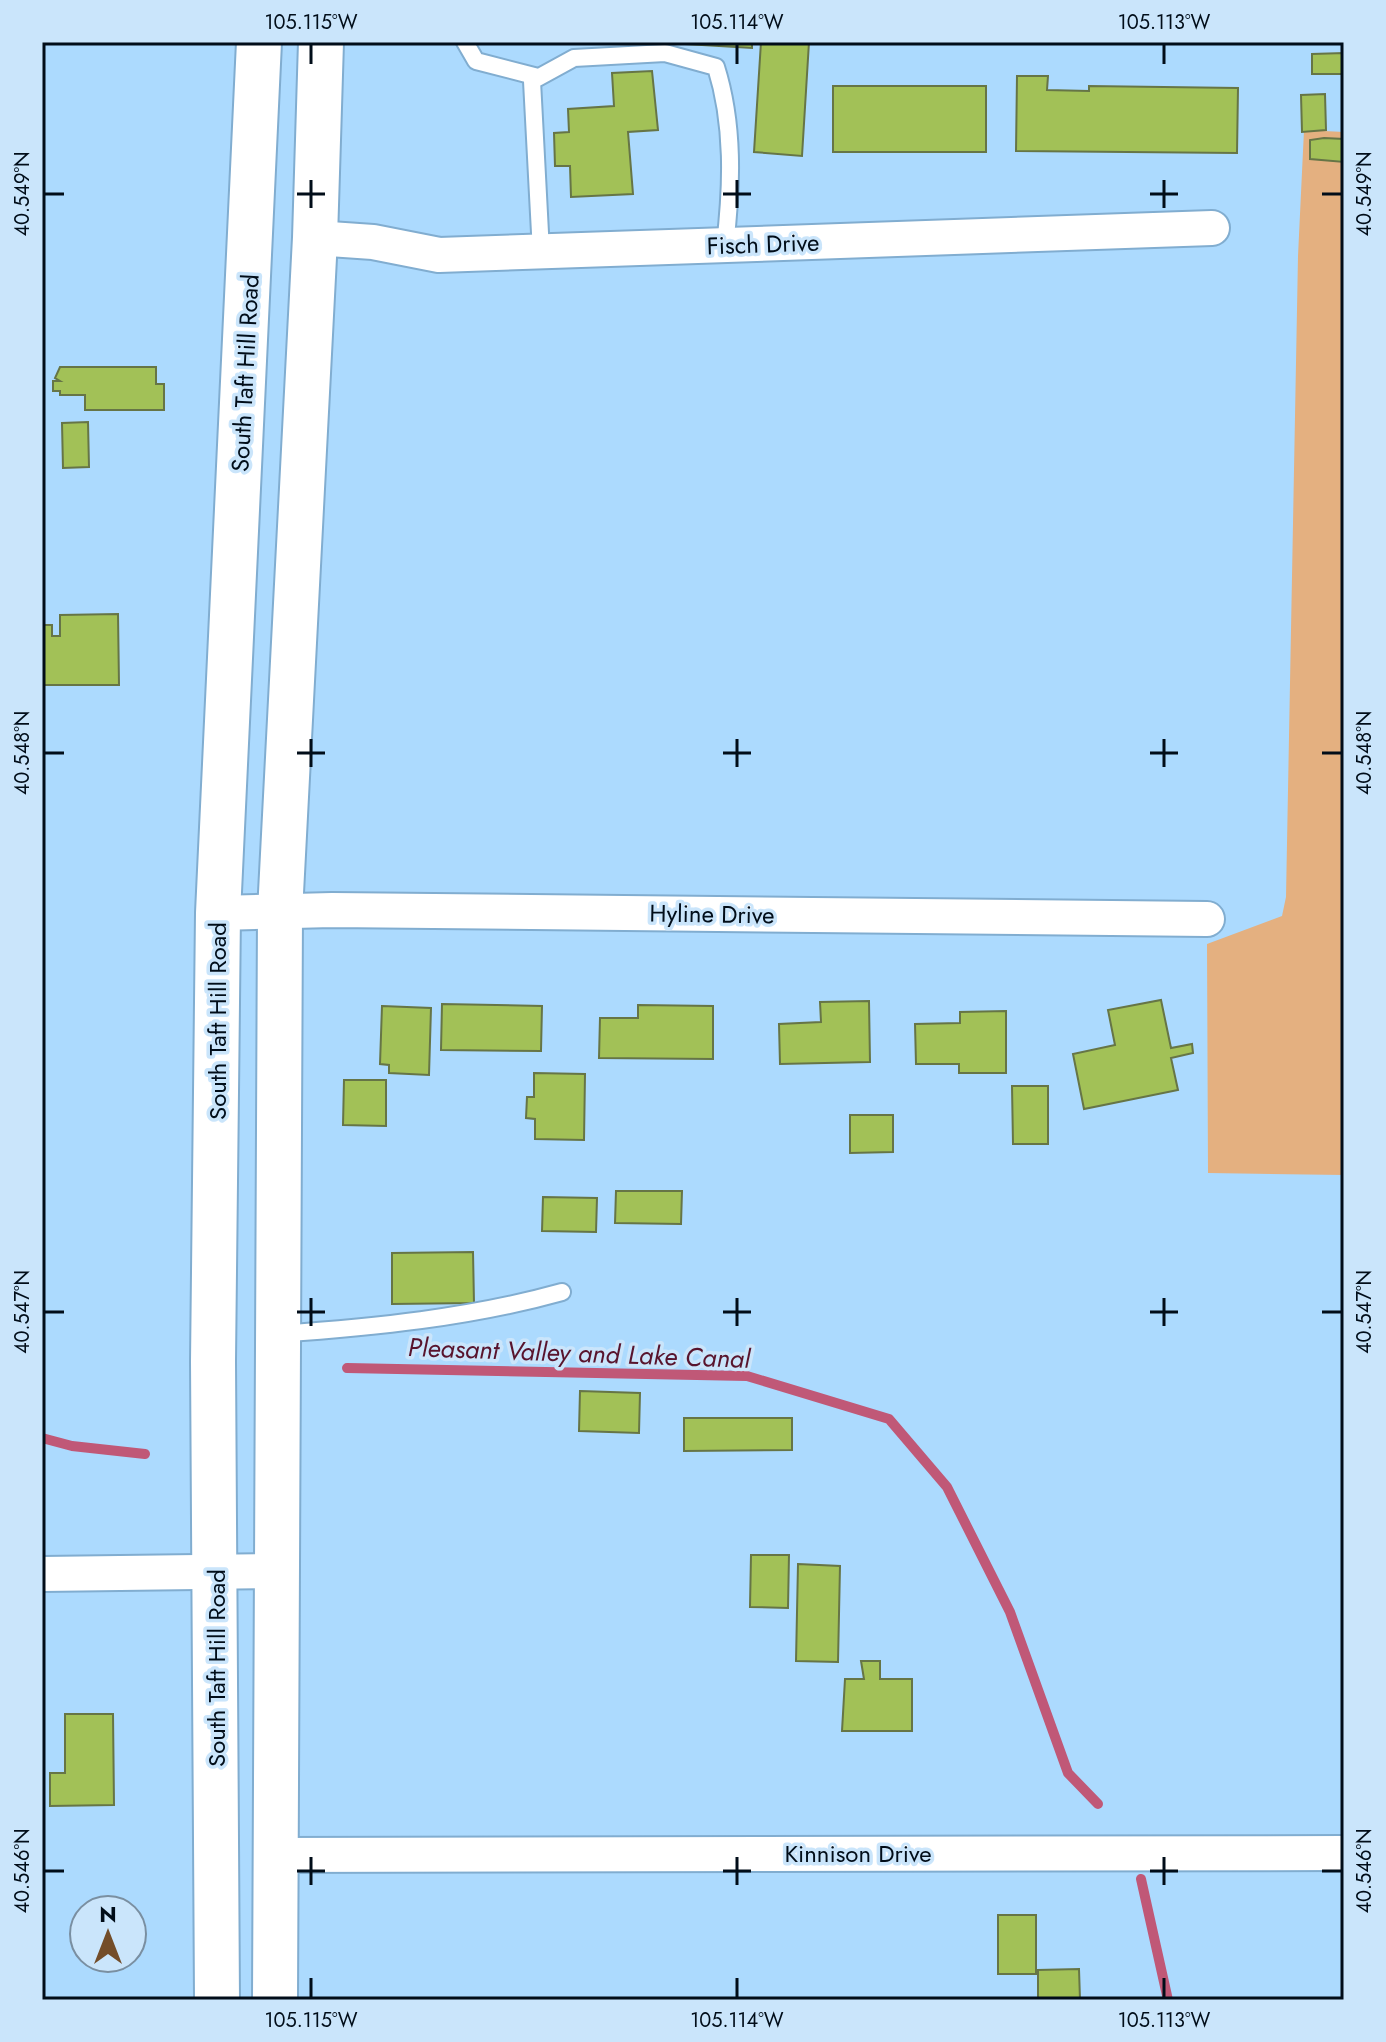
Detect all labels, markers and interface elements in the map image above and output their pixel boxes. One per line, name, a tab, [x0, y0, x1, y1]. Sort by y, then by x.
text: 105.115°W	[265, 8, 358, 37]
text: 105.114°W	[690, 8, 784, 37]
text: 105.113°W	[1118, 8, 1210, 37]
text: 40.549°N	[8, 151, 37, 237]
text: 40.549°N	[1350, 151, 1379, 237]
street label: Fisch Drive	[706, 225, 820, 263]
street label: South Taft Hill Road	[222, 273, 268, 473]
text: 40.548°N	[8, 711, 37, 795]
text: 40.548°N	[1350, 711, 1379, 795]
street label: Hyline Drive	[649, 895, 775, 933]
street label: South Taft Hill Road	[200, 922, 235, 1120]
text: 40.547°N	[8, 1270, 37, 1354]
text: 40.547°N	[1350, 1270, 1379, 1354]
water label: Pleasant Valley and Lake Canal	[407, 1328, 752, 1378]
street label: South Taft Hill Road	[199, 1569, 234, 1767]
text: 40.546°N	[8, 1828, 37, 1914]
text: 40.546°N	[1350, 1828, 1379, 1914]
street label: Kinnison Drive	[784, 1836, 932, 1871]
north arrow	[68, 1894, 148, 1974]
text: N	[99, 1898, 117, 1930]
text: 105.115°W	[265, 2006, 358, 2035]
text: 105.114°W	[690, 2006, 784, 2035]
text: 105.113°W	[1118, 2006, 1210, 2035]

